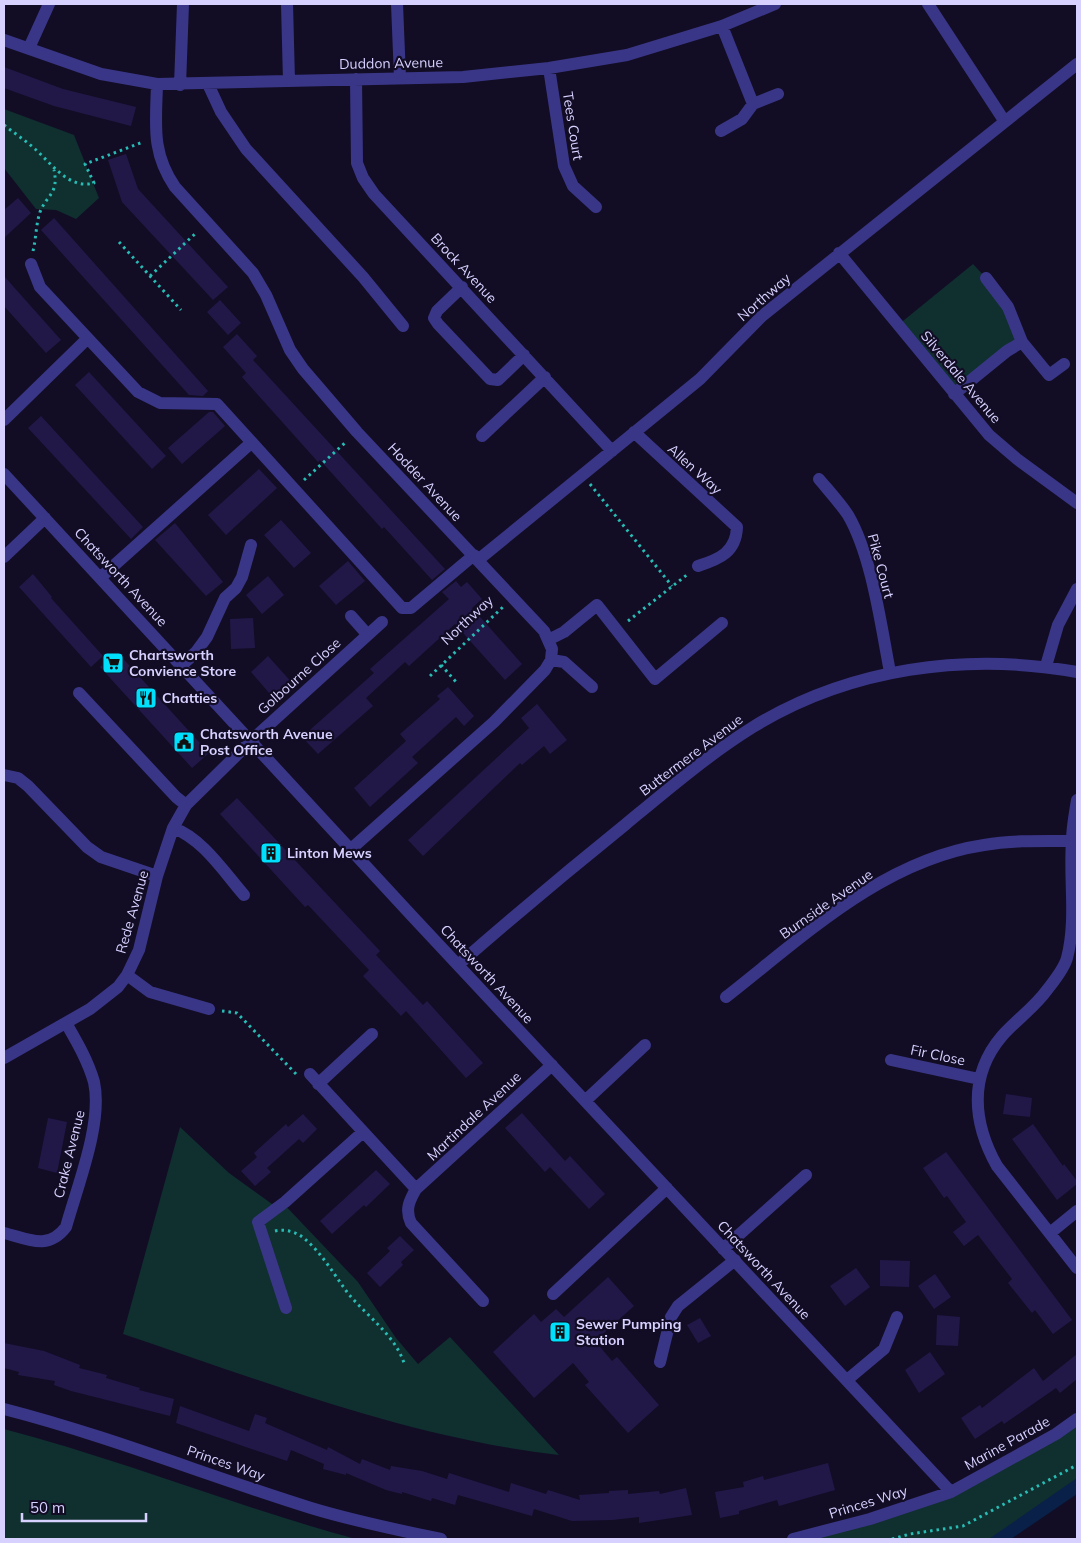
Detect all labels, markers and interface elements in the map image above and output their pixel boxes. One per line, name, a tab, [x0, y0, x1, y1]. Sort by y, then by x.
street label: Duddon Avenue	[339, 53, 443, 73]
street label: Tees Court	[559, 91, 587, 161]
street label: Brock Avenue	[427, 229, 501, 307]
street label: Northway	[734, 269, 795, 325]
street label: Silverdale Avenue	[917, 327, 1005, 427]
street label: Hodder Avenue	[384, 439, 466, 525]
street label: Allen Way	[664, 440, 726, 498]
street label: Chatsworth Avenue	[70, 524, 172, 630]
street label: Pike Court	[864, 532, 898, 600]
street label: Northway	[437, 591, 497, 649]
street label: Golbourne Close	[254, 634, 344, 718]
place label: Chartsworth Convience Store	[129, 646, 236, 680]
supermarket icon: Chartsworth Convience Store	[101, 651, 125, 675]
restaurant icon: Chatties	[134, 686, 158, 710]
place label: Chatties	[162, 689, 217, 707]
street label: Buttermere Avenue	[636, 710, 746, 800]
place label: Chatsworth Avenue Post Office	[200, 725, 333, 759]
public building icon: Chatsworth Avenue Post Office	[172, 730, 196, 754]
building icon: Linton Mews	[259, 841, 283, 865]
place label: Linton Mews	[287, 844, 372, 862]
street label: Burnside Avenue	[776, 865, 876, 943]
street label: Rede Avenue	[112, 868, 152, 956]
street label: Chatsworth Avenue	[436, 921, 538, 1027]
street label: Fir Close	[909, 1040, 967, 1070]
street label: Martindale Avenue	[423, 1068, 525, 1164]
street label: Crake Avenue	[49, 1108, 89, 1200]
street label: Chatsworth Avenue	[713, 1217, 815, 1323]
place label: Sewer Pumping Station	[576, 1315, 681, 1349]
building icon: Sewer Pumping Station	[548, 1320, 572, 1344]
street label: Marine Parade	[961, 1412, 1053, 1474]
street label: Princes Way	[185, 1441, 268, 1485]
street label: Princes Way	[827, 1481, 910, 1522]
scale bar	[22, 1490, 146, 1522]
text: 50 m	[30, 1498, 65, 1517]

